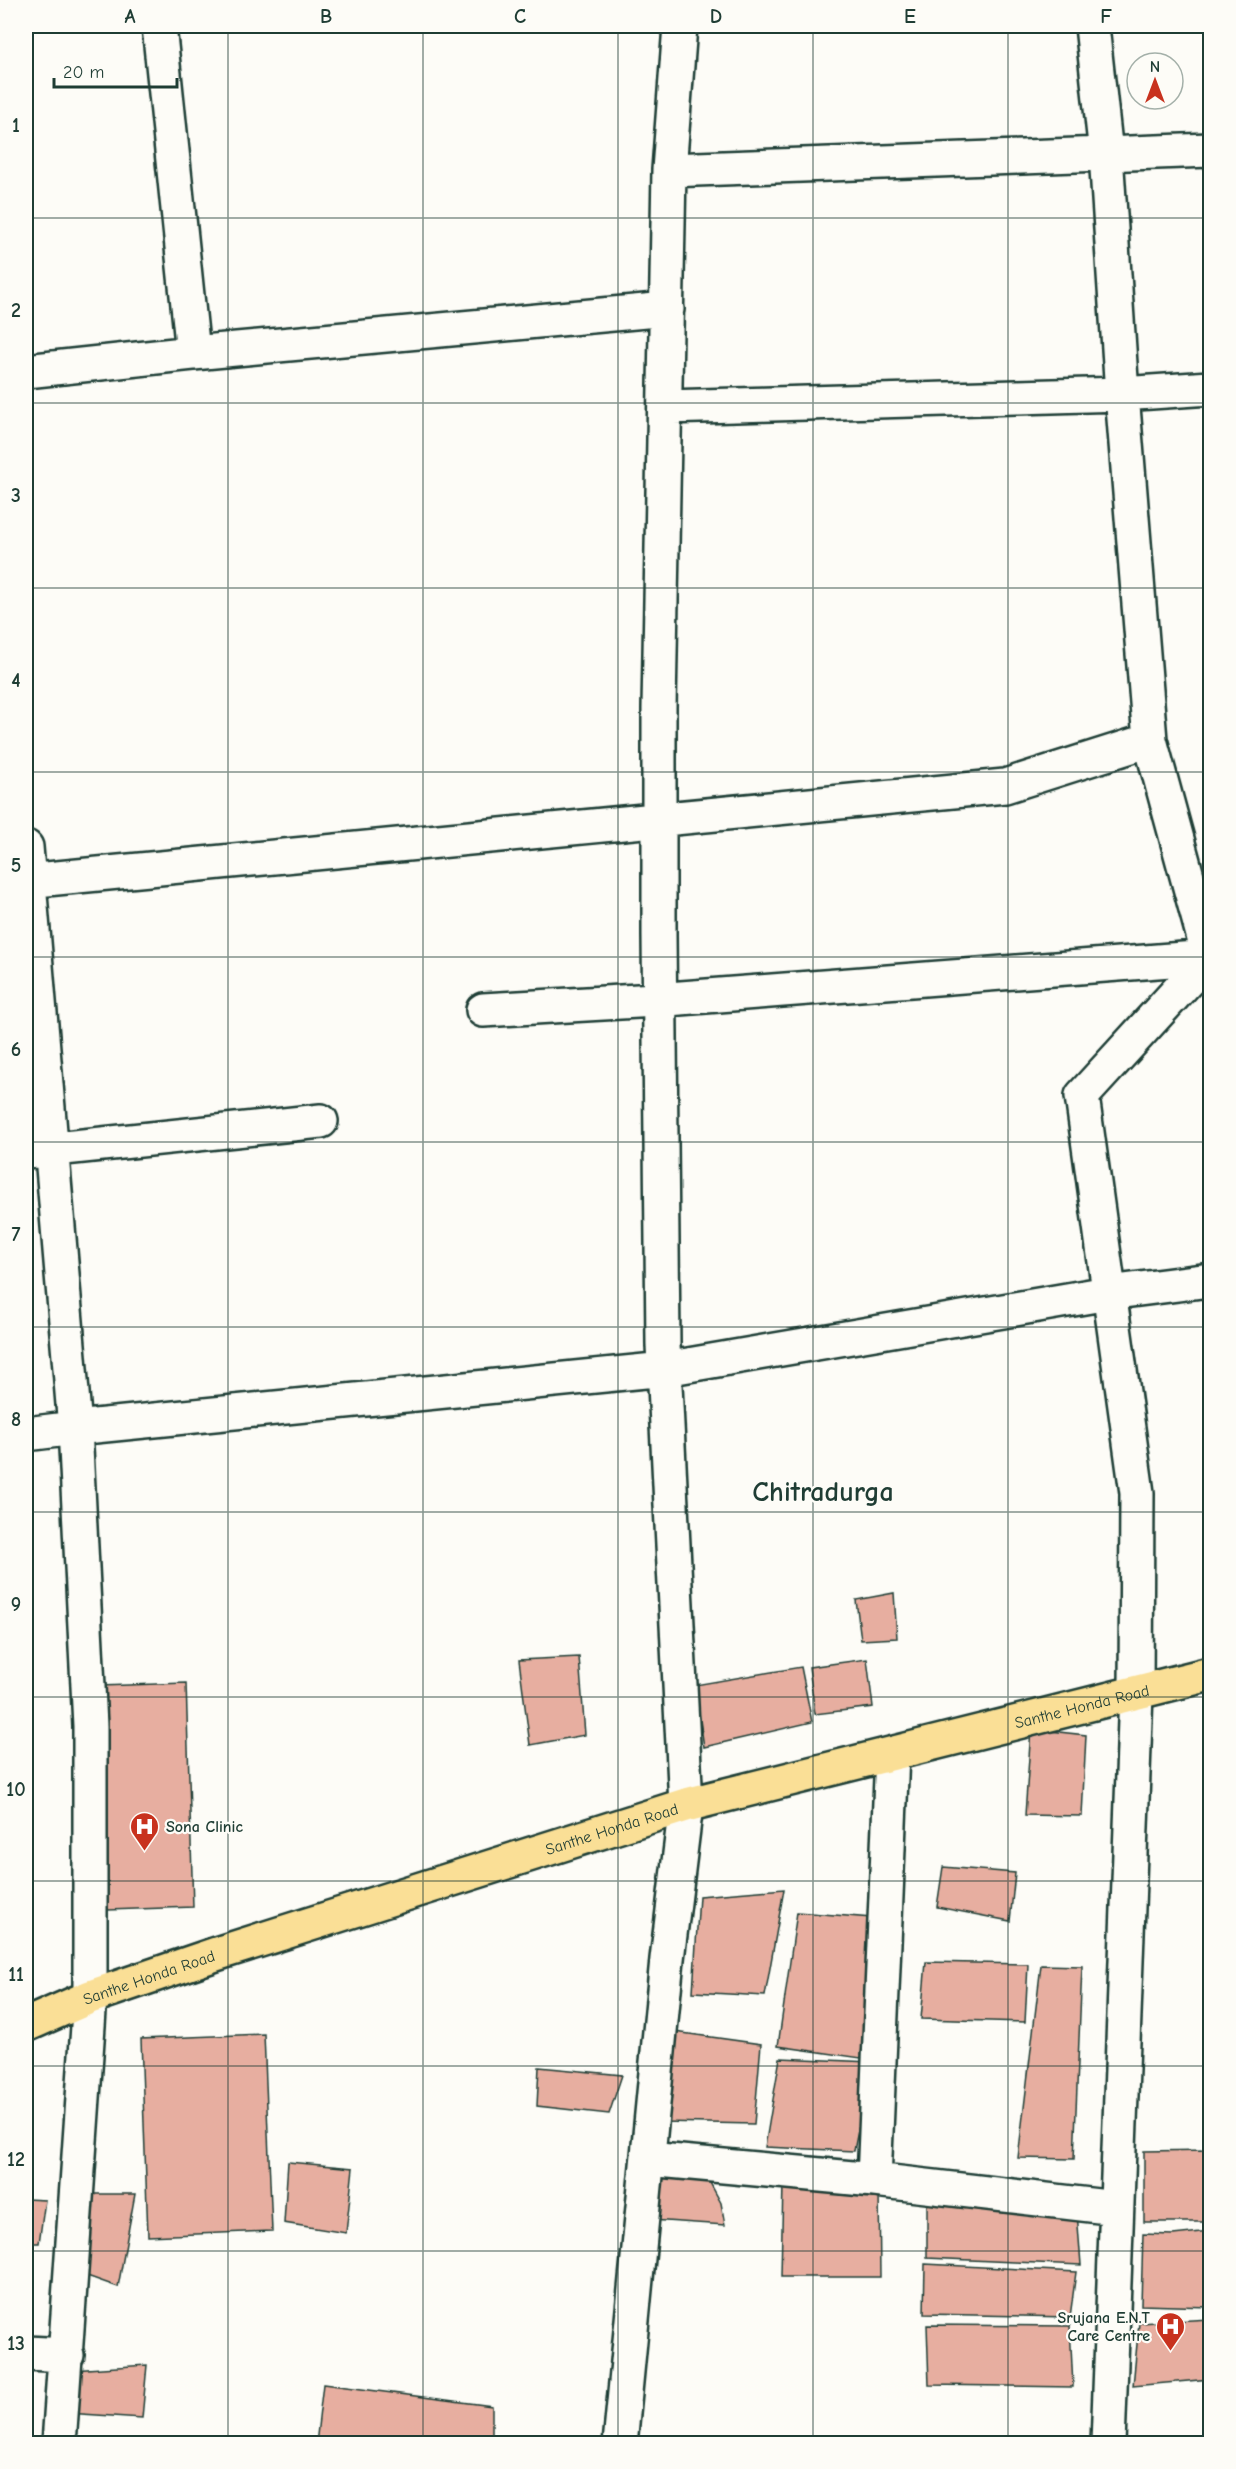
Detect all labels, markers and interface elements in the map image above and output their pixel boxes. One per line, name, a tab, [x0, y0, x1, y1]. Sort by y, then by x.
text: A	[124, 5, 136, 28]
text: B	[320, 5, 332, 28]
text: C	[514, 5, 526, 28]
text: D	[710, 5, 722, 28]
text: E	[904, 5, 916, 28]
text: F	[1100, 5, 1112, 28]
scale bar	[54, 51, 177, 89]
north arrow	[1125, 51, 1185, 111]
text: N	[1150, 58, 1160, 76]
text: 20 m	[63, 62, 104, 83]
text: 1	[12, 114, 20, 137]
text: 2	[11, 299, 21, 322]
text: 3	[11, 484, 21, 507]
text: 4	[11, 669, 21, 692]
text: 5	[11, 854, 21, 877]
text: 6	[11, 1038, 21, 1061]
text: 7	[12, 1223, 21, 1246]
text: 8	[11, 1408, 21, 1431]
district label: Chitradurga	[752, 1476, 894, 1508]
text: 9	[11, 1593, 21, 1616]
street label: Santhe Honda Road	[1013, 1682, 1151, 1733]
text: 10	[6, 1778, 26, 1801]
street label: Santhe Honda Road	[543, 1800, 680, 1859]
hospital icon: Sona Clinic	[129, 1810, 161, 1852]
place label: Sona Clinic	[166, 1818, 243, 1836]
street label: Santhe Honda Road	[80, 1947, 217, 2009]
text: 11	[8, 1963, 24, 1986]
text: 12	[7, 2148, 25, 2171]
place label: Srujana E.N.T Care Centre	[1058, 2309, 1151, 2345]
hospital icon: Srujana E.N.T Care Centre	[1155, 2310, 1187, 2352]
text: 13	[7, 2332, 25, 2355]

